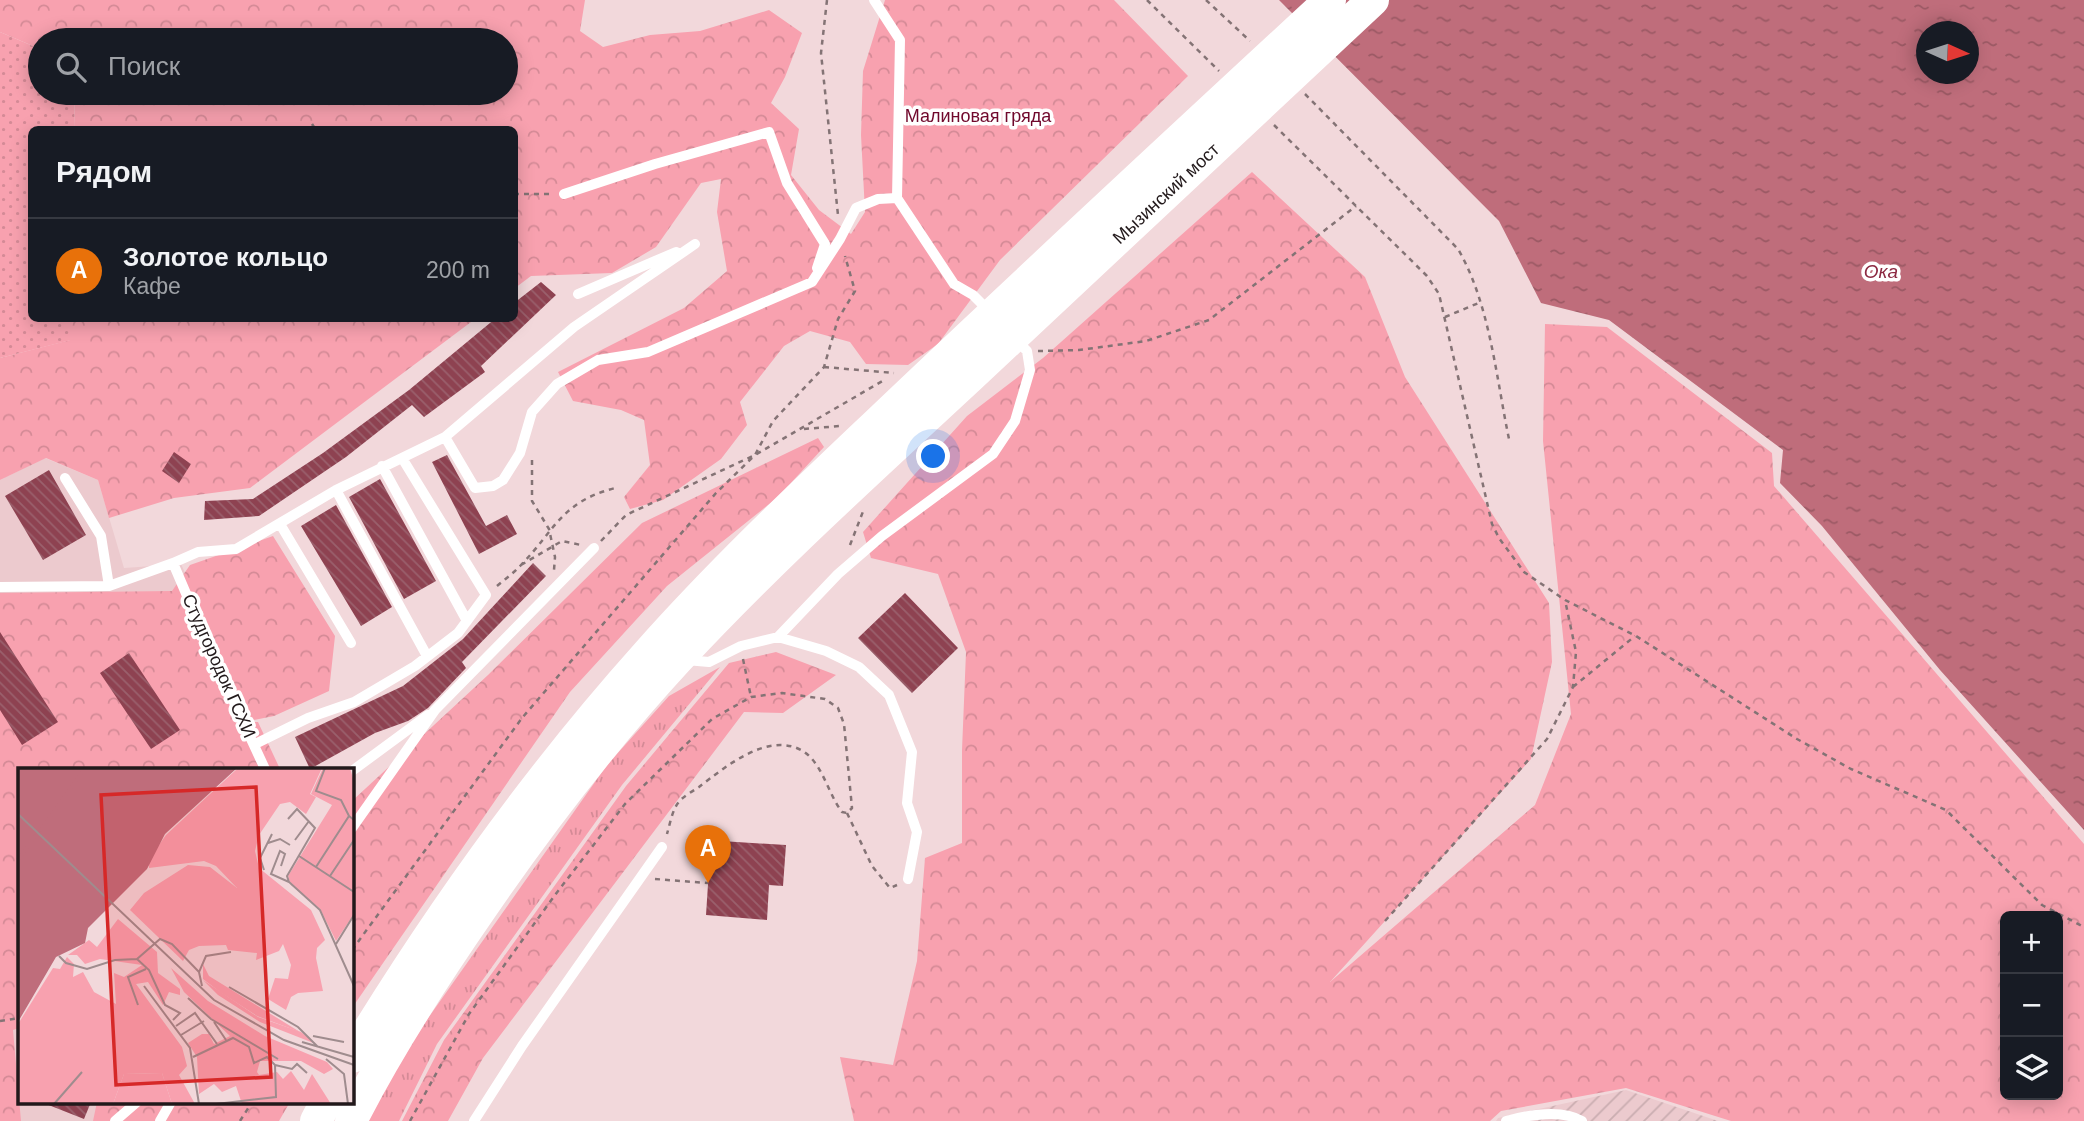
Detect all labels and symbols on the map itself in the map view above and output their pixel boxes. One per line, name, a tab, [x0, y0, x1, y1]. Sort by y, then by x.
north arrow	[1916, 21, 1979, 84]
park label: Малиновая гряда	[905, 106, 1052, 126]
street label: Мызинский мост	[1109, 139, 1223, 248]
water label: Ока	[1864, 261, 1898, 282]
your location	[916, 439, 950, 473]
street label: Студгородок ГСХИ	[178, 591, 260, 741]
inset map	[18, 768, 354, 1104]
pin: A	[685, 825, 731, 883]

